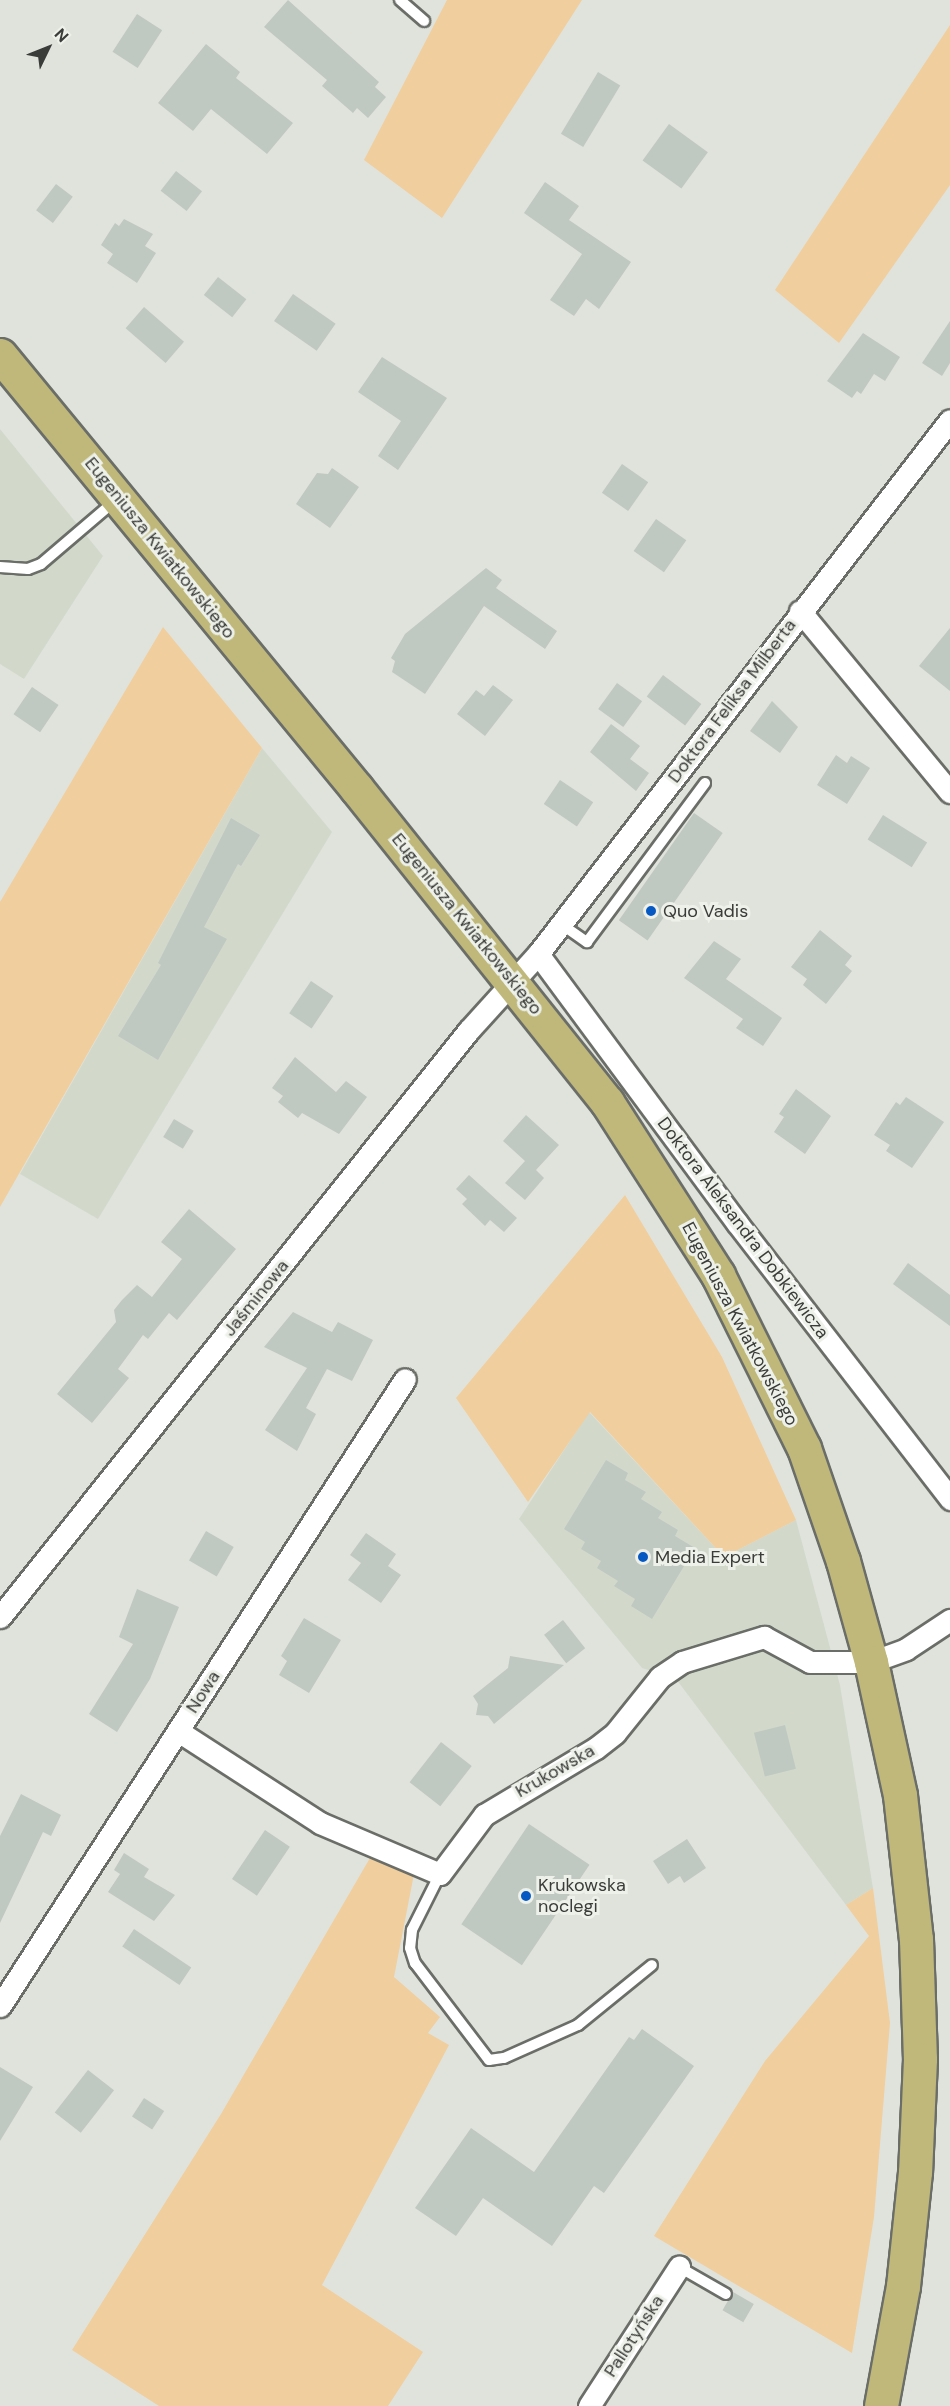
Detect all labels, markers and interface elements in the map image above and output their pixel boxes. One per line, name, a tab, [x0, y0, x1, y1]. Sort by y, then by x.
north arrow	[18, 18, 78, 78]
text: N	[50, 24, 73, 47]
street label: Eugeniusza Kwiatkowskiego	[80, 453, 240, 643]
street label: Doktora Feliksa Milberta	[663, 615, 801, 787]
street label: Eugeniusza Kwiatkowskiego	[387, 829, 547, 1019]
place label: Quo Vadis	[663, 900, 748, 922]
marker: Quo Vadis	[644, 904, 658, 918]
street label: Doktora Aleksandra Dobkiewicza	[653, 1113, 833, 1343]
street label: Eugeniusza Kwiatkowskiego	[677, 1219, 803, 1429]
street label: Jaśminowa	[219, 1255, 293, 1341]
place label: Media Expert	[655, 1546, 765, 1568]
marker: Media Expert	[636, 1550, 650, 1564]
street label: Nowa	[181, 1667, 225, 1717]
street label: Krukowska	[512, 1740, 598, 1802]
place label: Krukowska noclegi	[538, 1875, 626, 1918]
marker: Krukowska noclegi	[519, 1889, 533, 1903]
street label: Pallotyńska	[600, 2291, 668, 2381]

